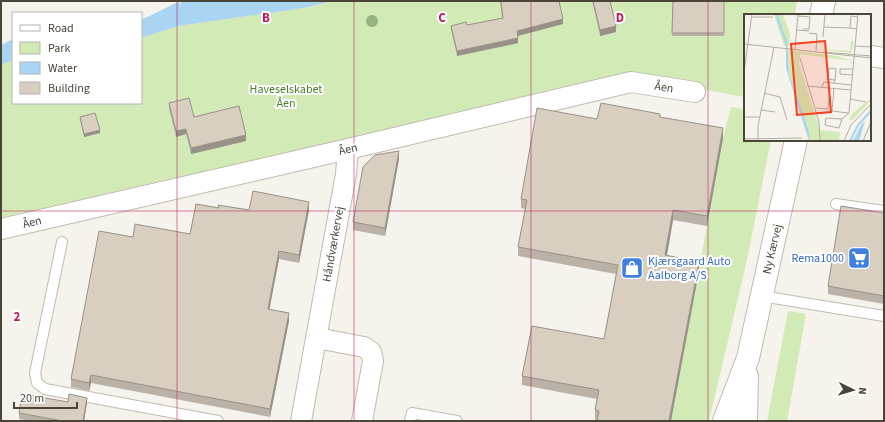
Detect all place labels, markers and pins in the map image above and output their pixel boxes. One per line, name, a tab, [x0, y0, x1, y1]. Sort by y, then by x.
supermarket icon: Rema1000	[846, 245, 872, 271]
place label: Rema1000	[791, 250, 844, 267]
place label: Kjærsgaard Auto Aalborg A/S	[648, 253, 731, 284]
shop icon: Kjærsgaard Auto Aalborg A/S	[619, 255, 645, 281]

